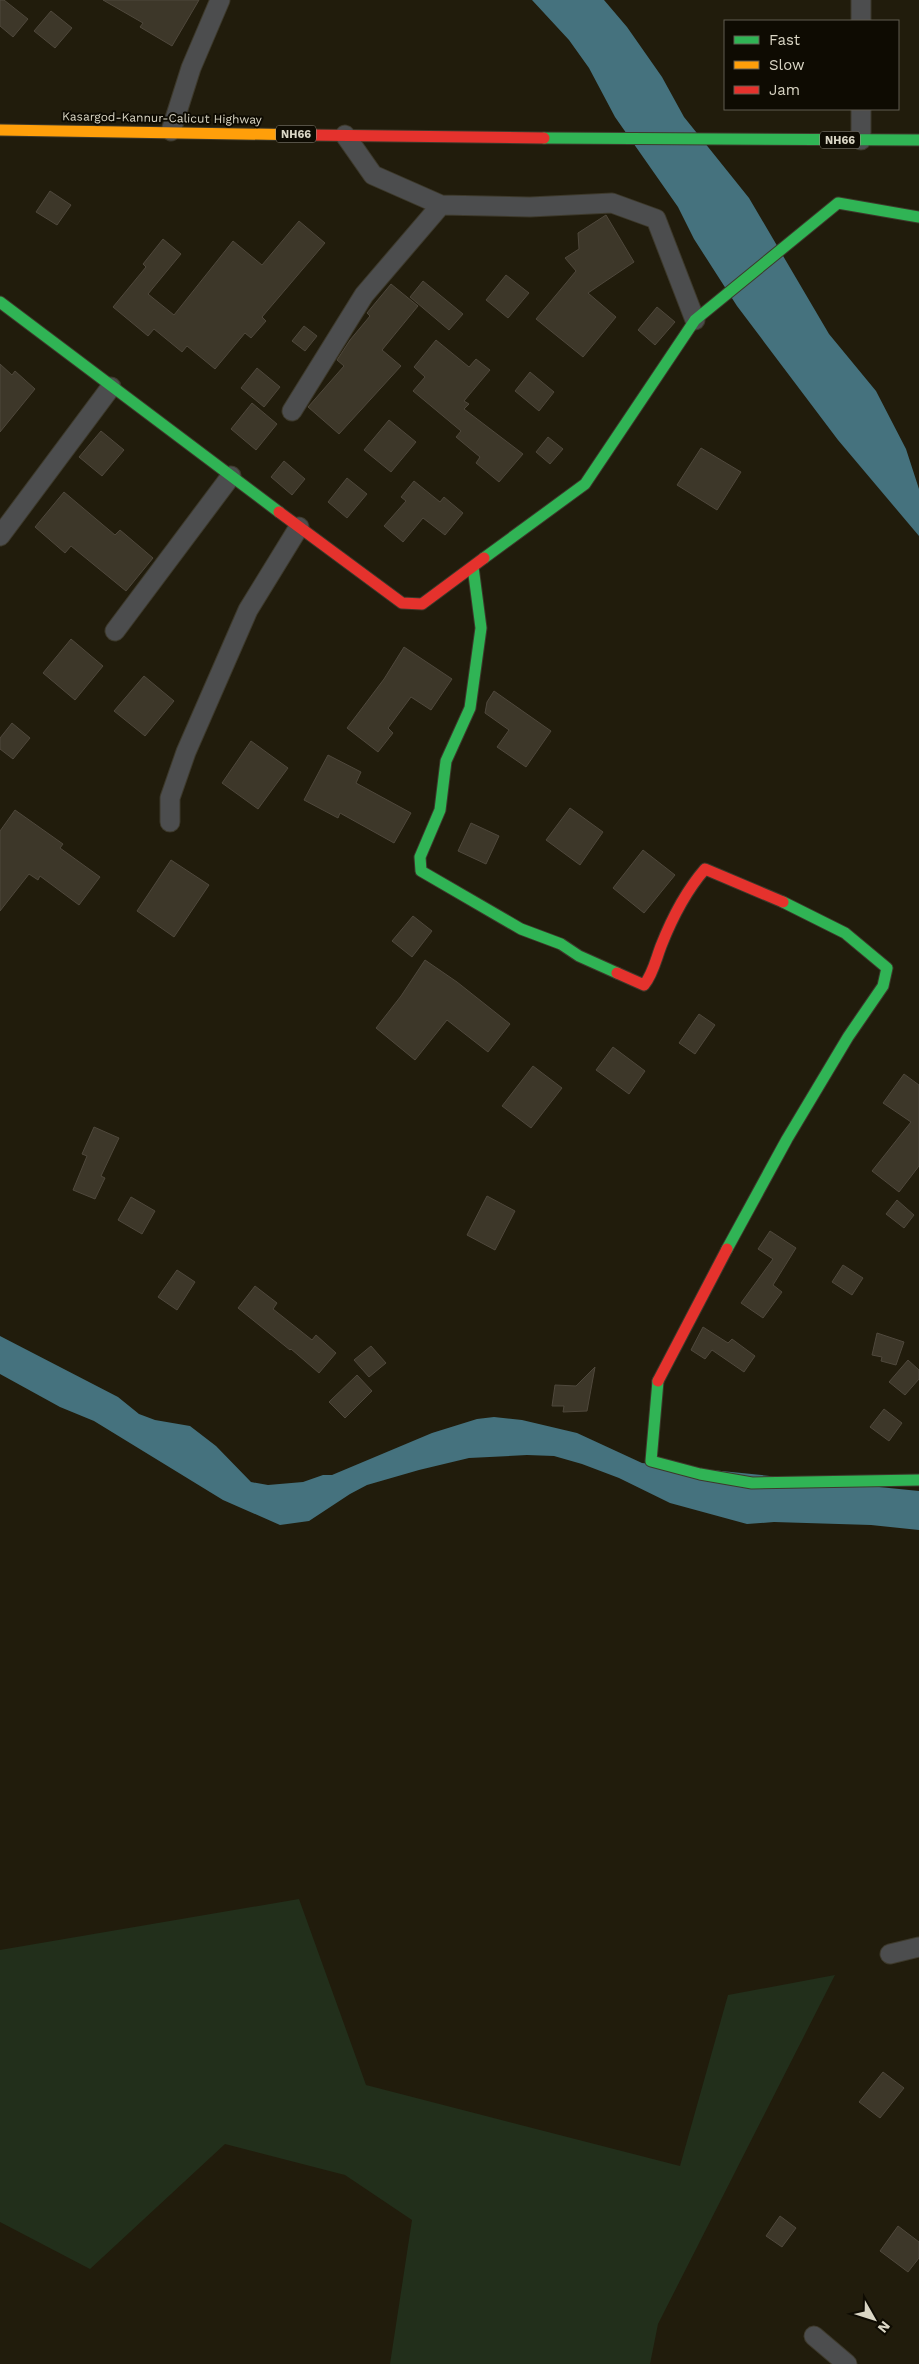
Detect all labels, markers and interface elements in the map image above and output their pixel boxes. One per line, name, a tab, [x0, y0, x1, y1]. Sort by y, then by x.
legend	[724, 20, 899, 110]
text: Fast	[769, 31, 801, 49]
text: Slow	[769, 56, 805, 74]
text: Jam	[769, 81, 800, 99]
street label: Kasargod-Kannur-Calicut Highway	[62, 109, 263, 127]
road number: NH66	[276, 126, 316, 142]
road number: NH66	[820, 132, 860, 148]
north arrow	[849, 2294, 899, 2344]
text: N	[875, 2318, 894, 2336]

